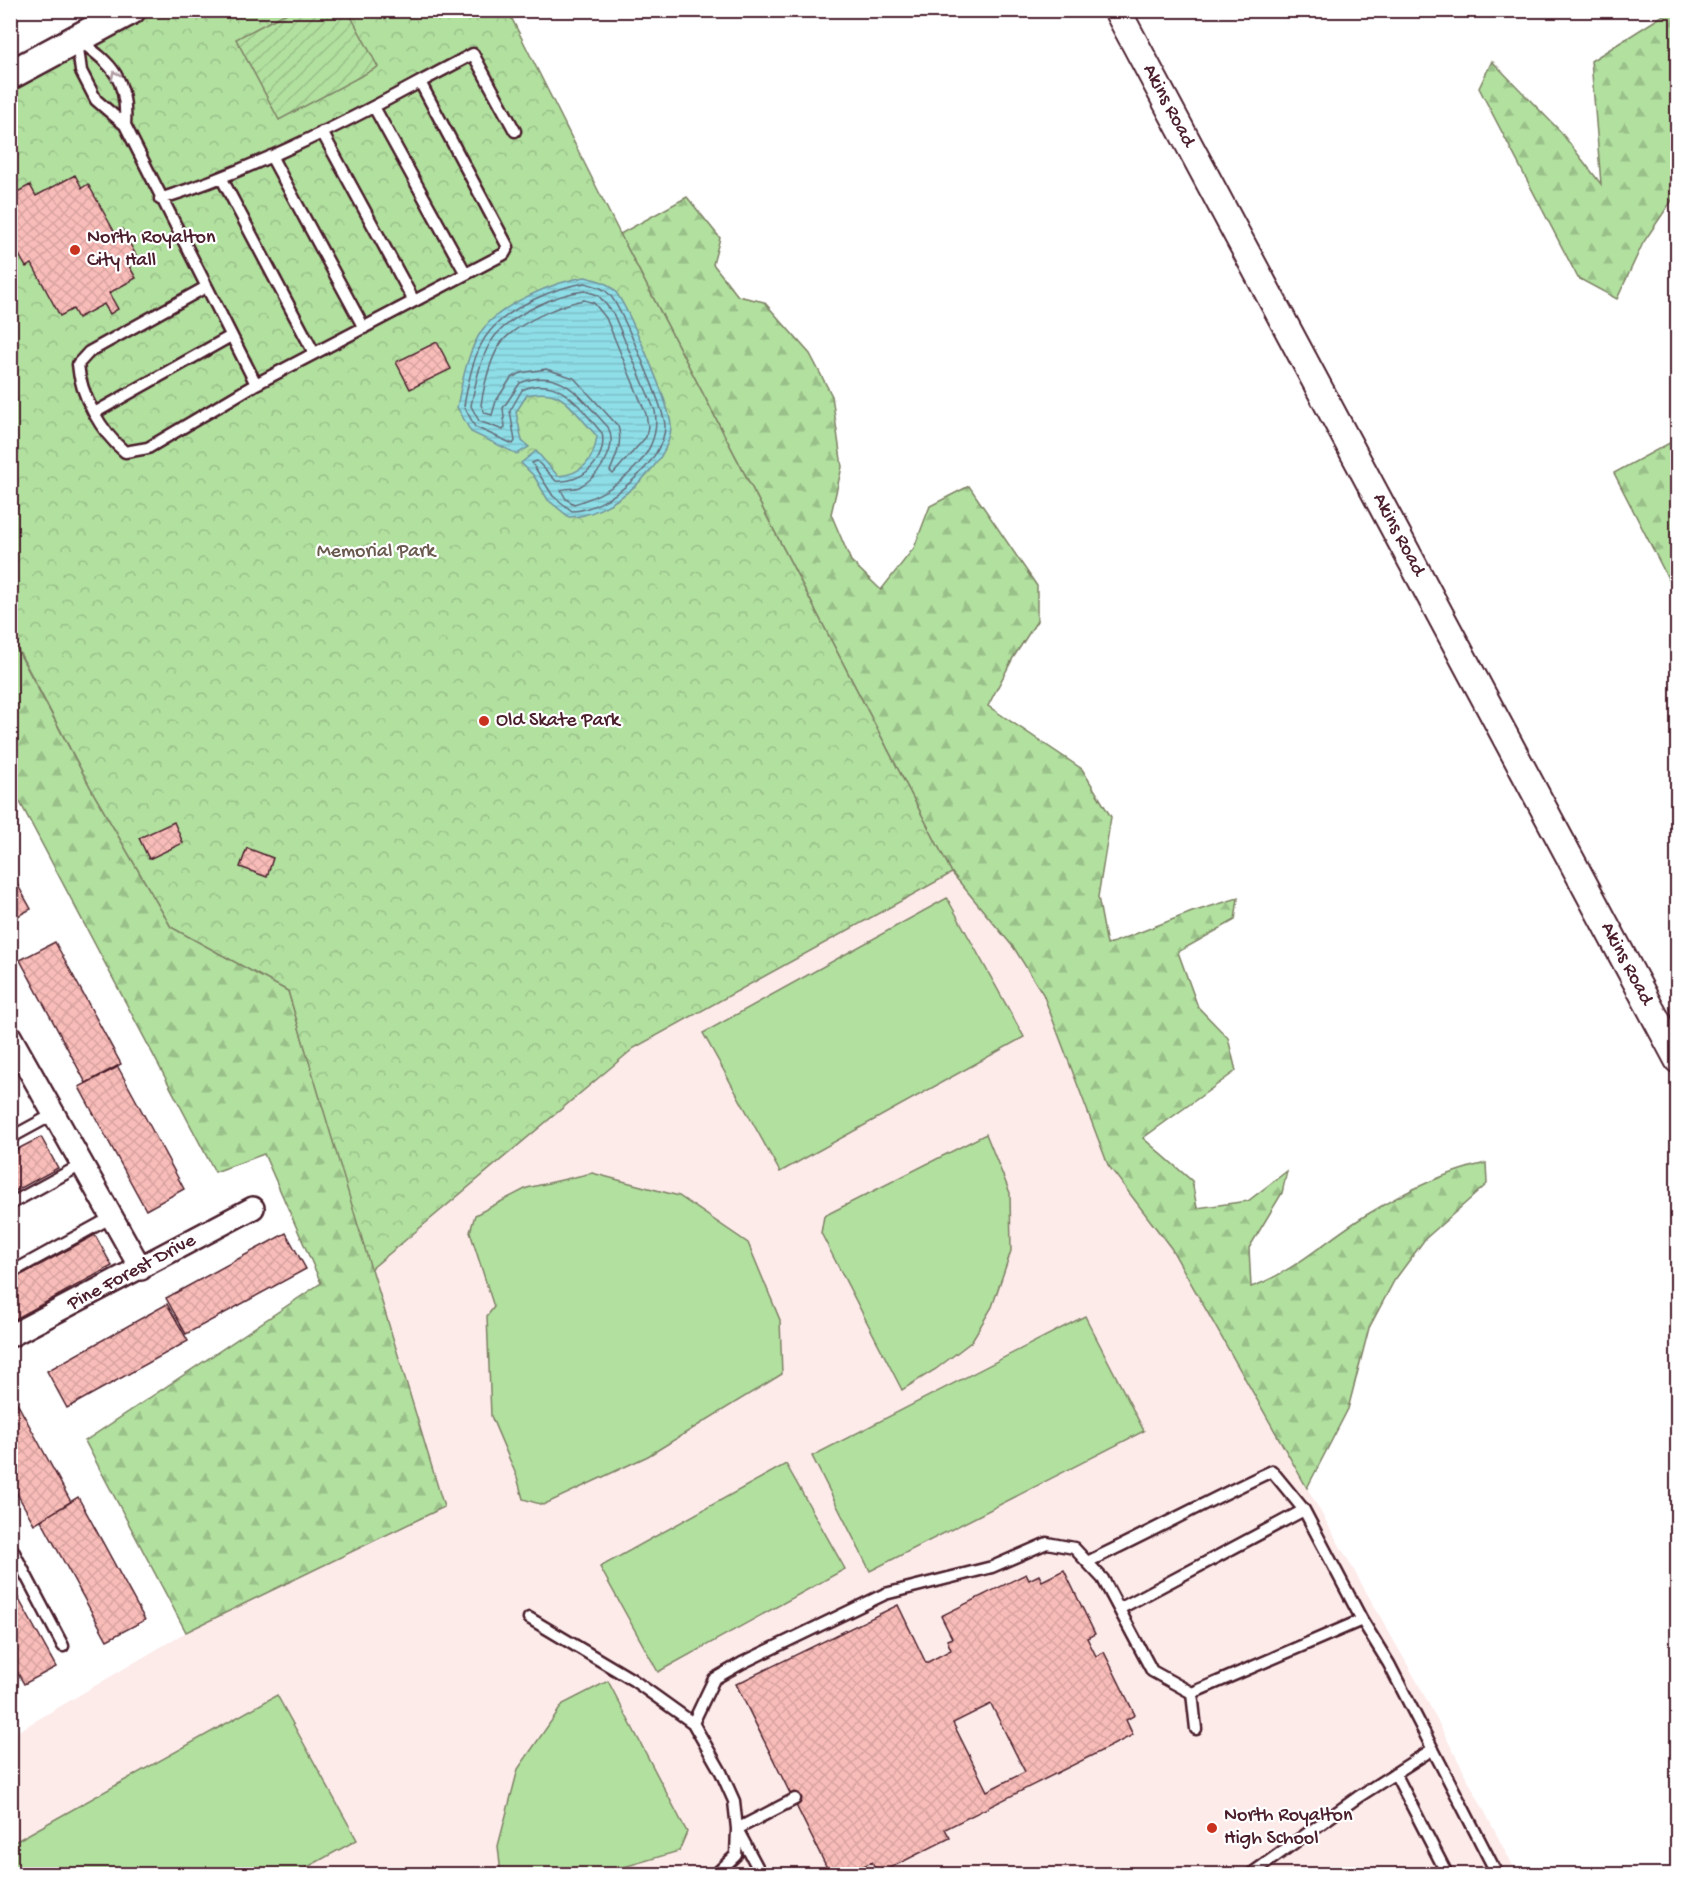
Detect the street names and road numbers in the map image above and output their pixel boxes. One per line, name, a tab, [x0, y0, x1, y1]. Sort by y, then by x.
street label: Akins Road	[1137, 61, 1200, 153]
street label: Akins Road	[1367, 490, 1430, 582]
street label: Akins Road	[1595, 919, 1658, 1011]
street label: Pine Forest Drive	[63, 1229, 201, 1317]

